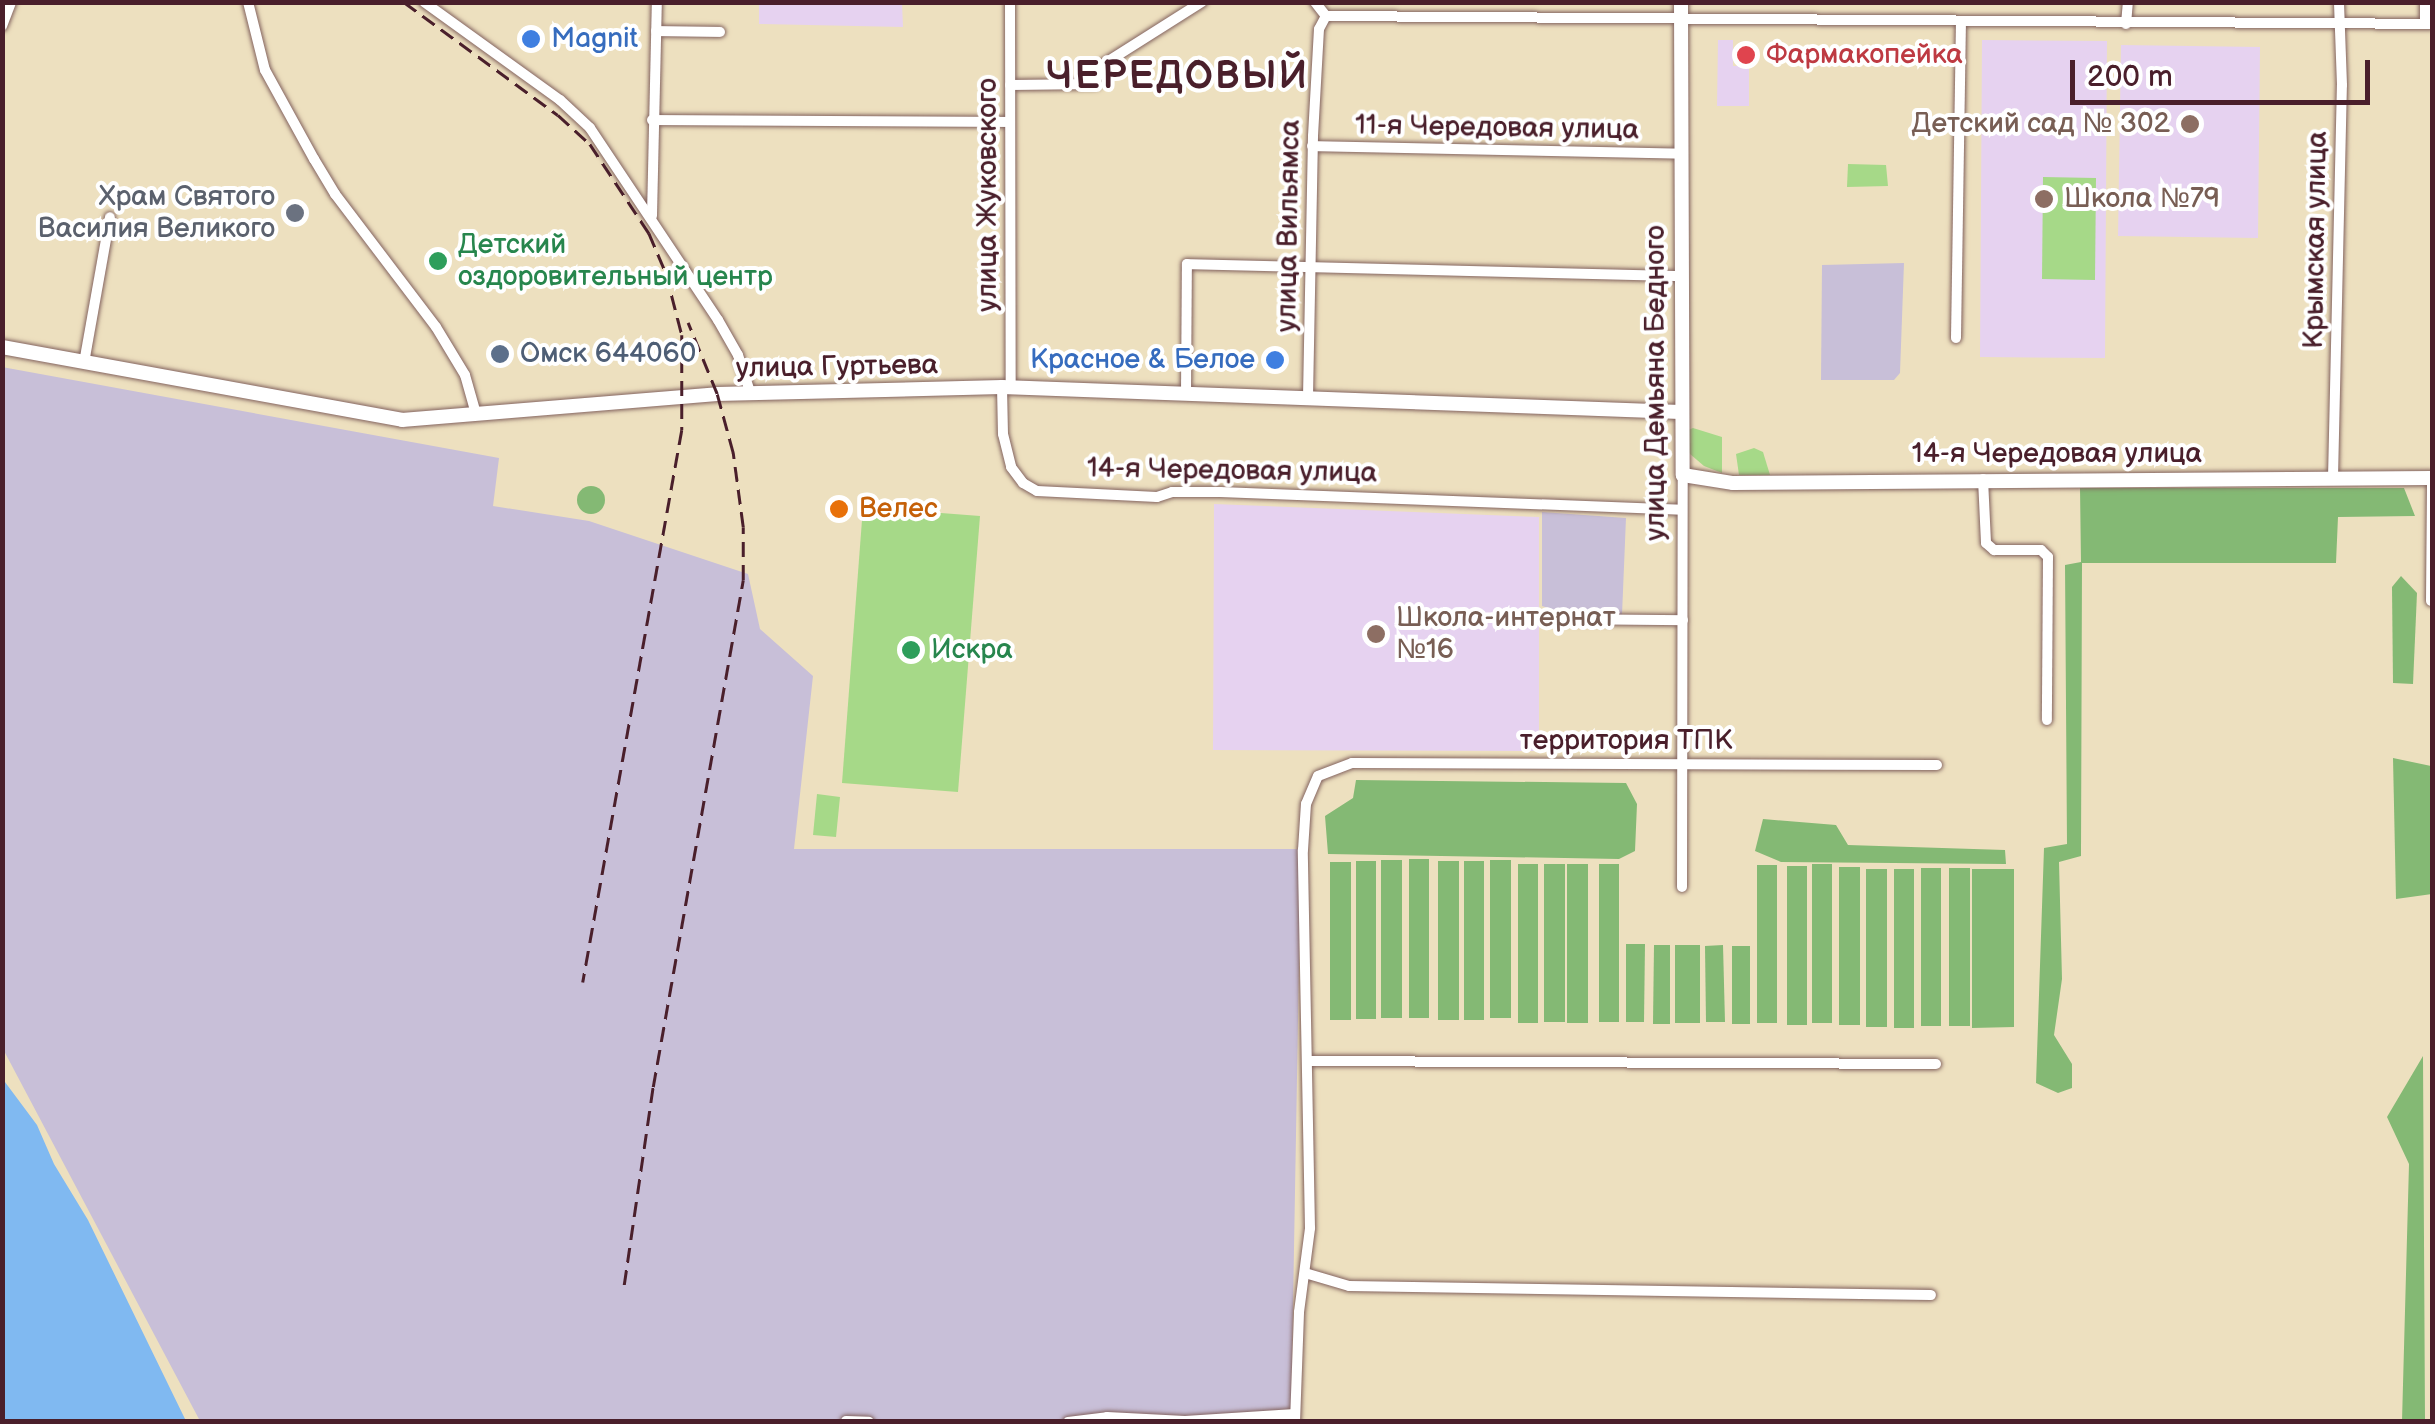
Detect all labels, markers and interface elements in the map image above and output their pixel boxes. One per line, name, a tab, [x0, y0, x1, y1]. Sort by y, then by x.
place label: Magnit	[551, 22, 638, 56]
marker: Magnit	[520, 28, 542, 50]
place label: Фармакопейка	[1766, 38, 1963, 72]
scale bar	[2075, 40, 2375, 102]
marker: Фармакопейка	[1735, 44, 1757, 66]
district label: ЧЕРЕДОВЫЙ	[1046, 54, 1310, 100]
text: 200 m	[2087, 59, 2173, 95]
street label: улица Жуковского	[971, 78, 1005, 312]
place label: Детский сад № 302	[1912, 107, 2170, 141]
street label: 11-я Чередовая улица	[1355, 109, 1639, 147]
marker: Детский сад № 302	[2179, 113, 2201, 135]
street label: улица Вильямса	[1270, 119, 1308, 333]
street label: Крымская улица	[2297, 131, 2335, 349]
place label: Храм Святого Василия Великого	[38, 180, 275, 246]
place label: Школа №79	[2064, 182, 2220, 216]
marker: Школа №79	[2033, 188, 2055, 210]
marker: Храм Святого Василия Великого	[284, 202, 306, 224]
street label: улица Демьяна Бедного	[1639, 225, 1673, 541]
place label: Детский оздоровительный центр	[458, 228, 773, 294]
marker: Детский оздоровительный центр	[427, 250, 449, 272]
place label: Омск 644060	[520, 337, 696, 371]
marker: Омск 644060	[489, 343, 511, 365]
place label: Красное & Белое	[1030, 343, 1255, 377]
street label: улица Гуртьева	[736, 348, 938, 386]
marker: Красное & Белое	[1264, 349, 1286, 371]
street label: 14-я Чередовая улица	[1912, 437, 2202, 471]
street label: 14-я Чередовая улица	[1087, 452, 1377, 490]
place label: Велес	[859, 492, 938, 526]
marker: Велес	[828, 498, 850, 520]
place label: Школа-интернат №16	[1396, 601, 1616, 667]
marker: Школа-интернат №16	[1365, 623, 1387, 645]
place label: Искра	[931, 633, 1013, 667]
marker: Искра	[900, 639, 922, 661]
street label: территория ТПК	[1520, 724, 1732, 758]

